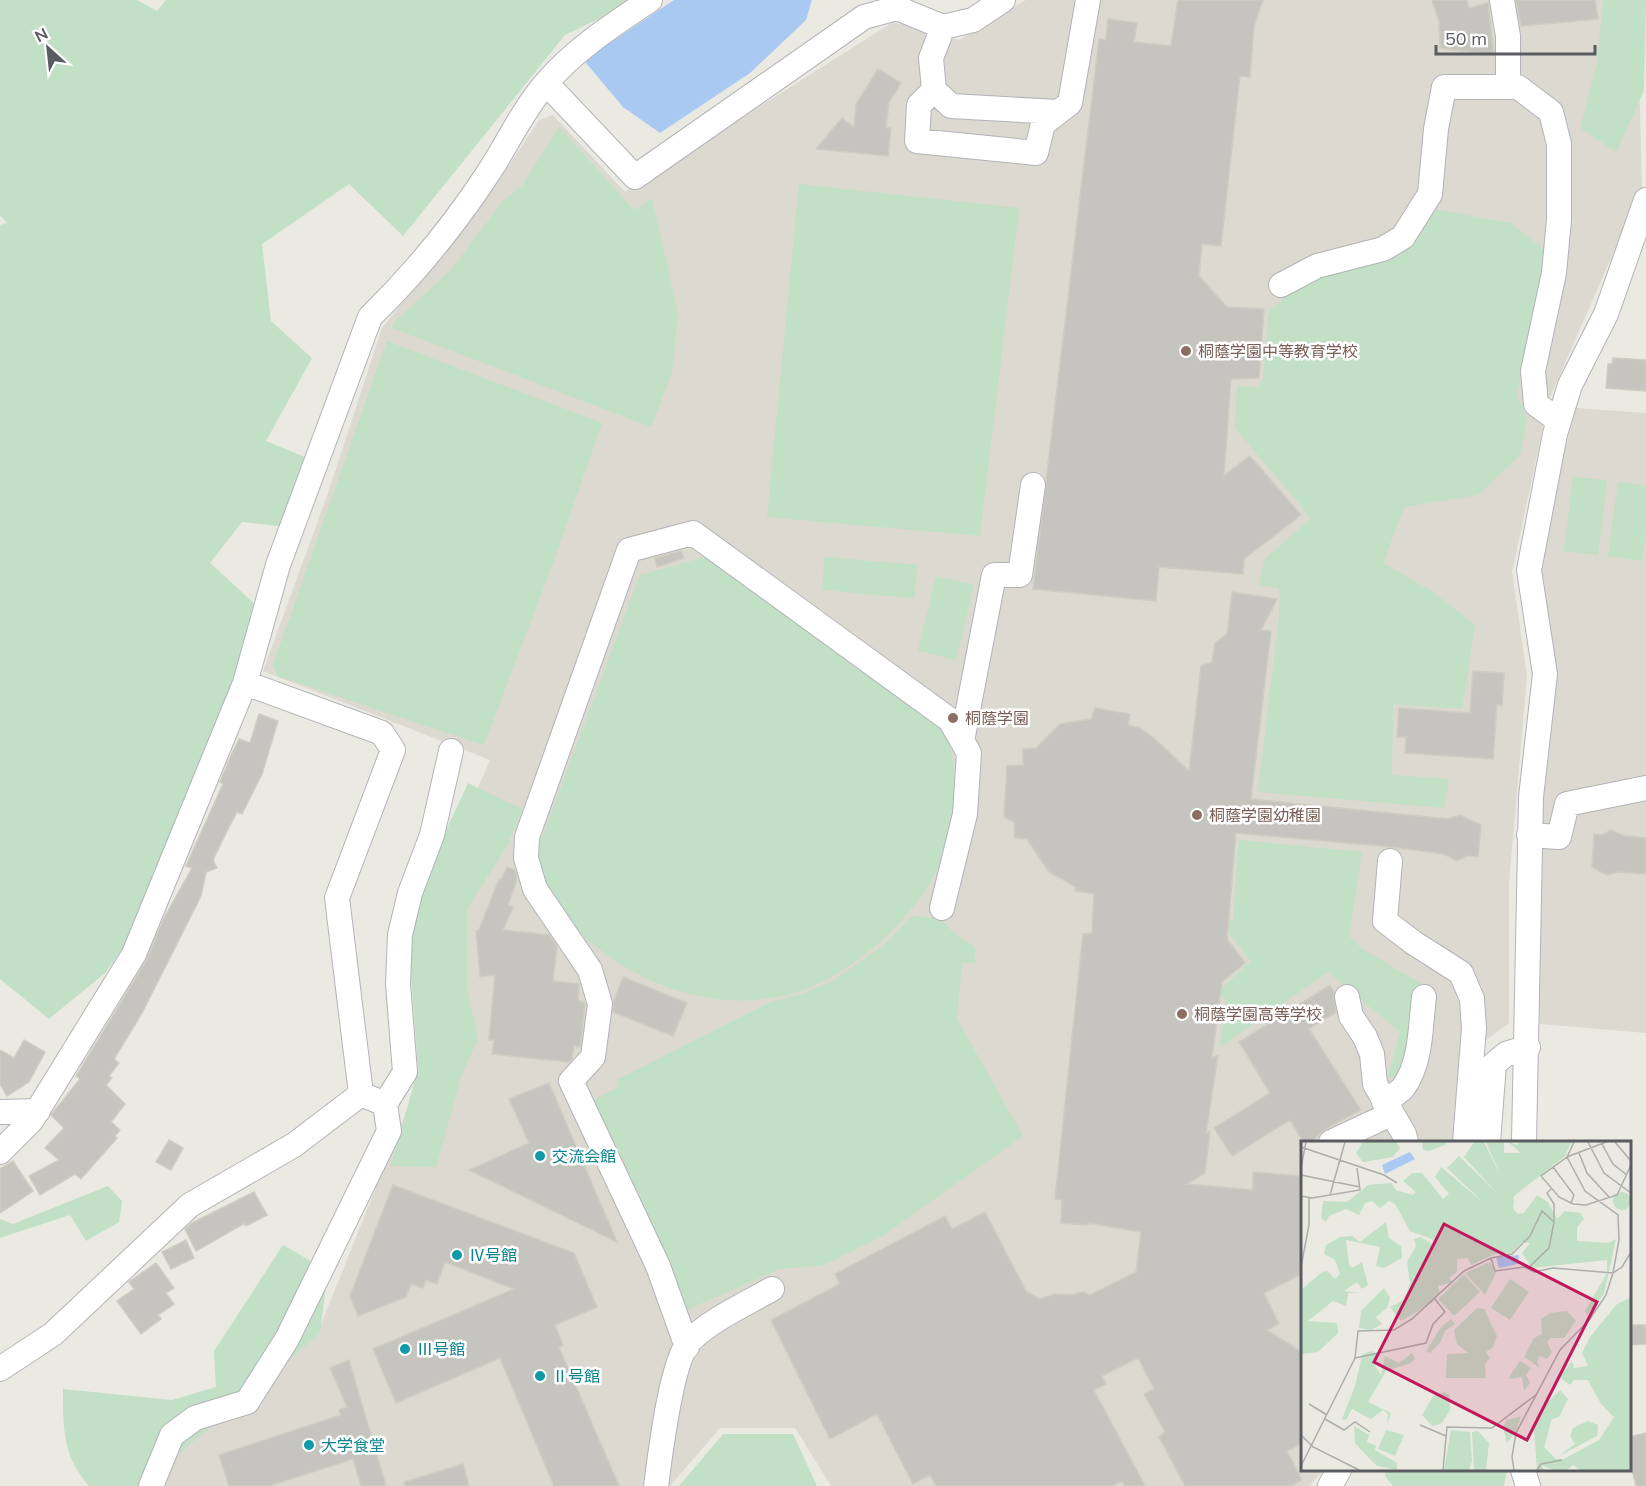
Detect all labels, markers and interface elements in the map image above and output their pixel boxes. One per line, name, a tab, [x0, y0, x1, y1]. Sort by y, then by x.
north arrow	[18, 18, 78, 78]
scale bar	[1436, 18, 1595, 56]
text: N	[31, 23, 51, 46]
text: 50 m	[1445, 27, 1487, 50]
place label: 桐蔭学園中等教育学校	[1198, 341, 1358, 361]
marker: 桐蔭学園中等教育学校	[1179, 344, 1193, 358]
place label: 桐蔭学園	[965, 708, 1029, 728]
marker: 桐蔭学園	[946, 711, 960, 725]
place label: 桐蔭学園幼稚園	[1209, 805, 1321, 825]
marker: 桐蔭学園幼稚園	[1190, 808, 1204, 822]
place label: 桐蔭学園高等学校	[1194, 1004, 1322, 1024]
marker: 桐蔭学園高等学校	[1175, 1007, 1189, 1021]
inset map	[1301, 1141, 1631, 1471]
place label: 交流会館	[552, 1146, 616, 1166]
marker: 交流会館	[533, 1149, 547, 1163]
place label: Ⅳ号館	[469, 1245, 517, 1265]
marker: Ⅳ号館	[450, 1248, 464, 1262]
place label: Ⅲ号館	[417, 1339, 465, 1359]
marker: Ⅲ号館	[398, 1342, 412, 1356]
place label: Ⅱ号館	[552, 1366, 600, 1386]
marker: Ⅱ号館	[533, 1369, 547, 1383]
place label: 大学食堂	[321, 1435, 385, 1455]
marker: 大学食堂	[302, 1438, 316, 1452]

